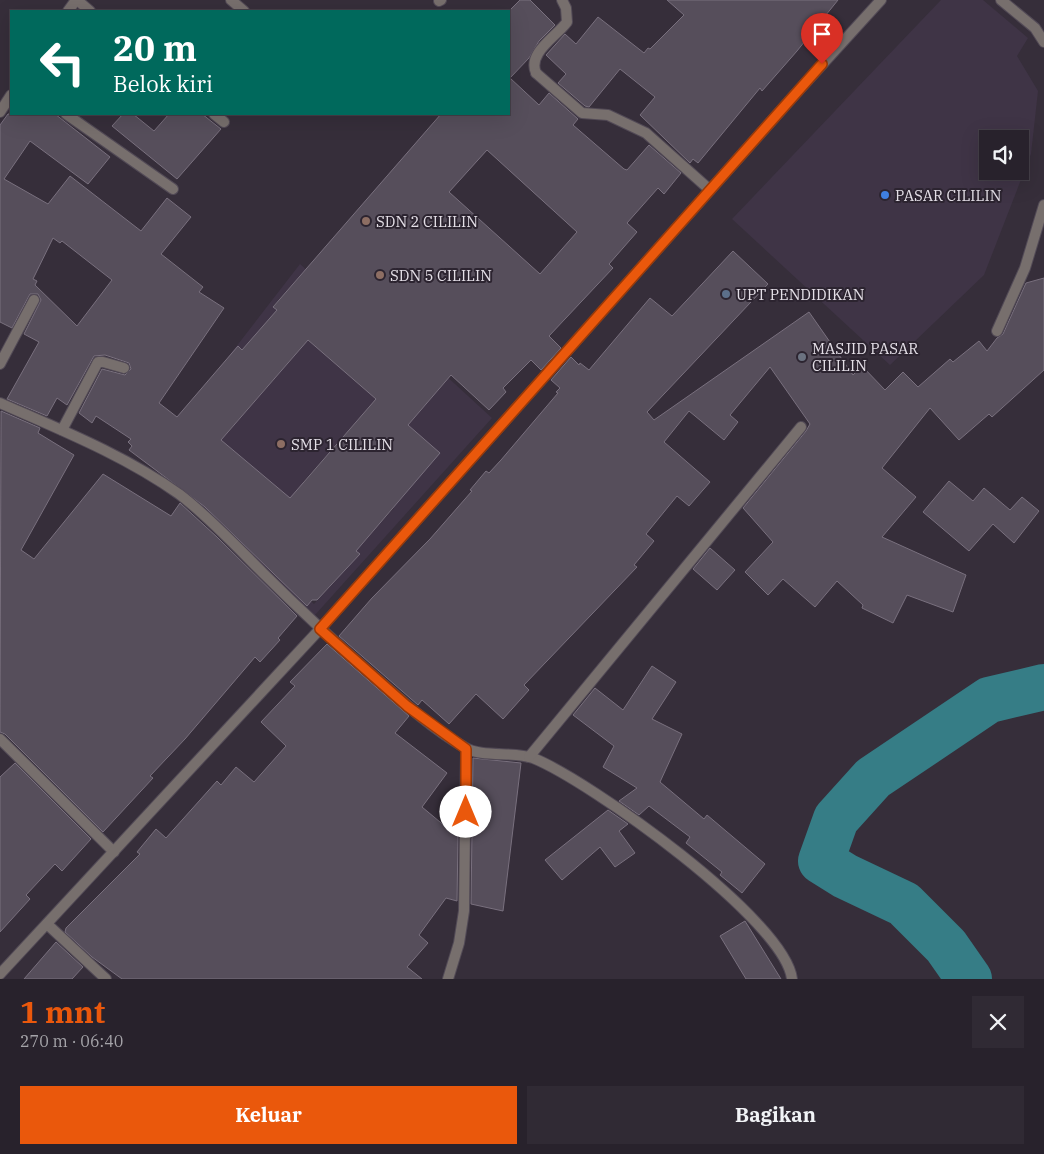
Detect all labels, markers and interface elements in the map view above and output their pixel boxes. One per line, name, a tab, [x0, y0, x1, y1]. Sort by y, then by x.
pin	[801, 13, 843, 64]
icon: arrive	[808, 20, 836, 48]
text: 20 m	[113, 25, 197, 71]
icon: left	[30, 30, 95, 95]
text: Belok kiri	[113, 69, 213, 98]
map controls	[979, 130, 1029, 180]
button: sound	[979, 130, 1029, 180]
place label: PASAR CILILIN	[895, 186, 1001, 205]
marker: PASAR CILILIN	[879, 189, 891, 201]
place label: SDN 2 CILILIN	[376, 212, 478, 231]
marker: SDN 2 CILILIN	[360, 215, 372, 227]
place label: SDN 5 CILILIN	[390, 266, 492, 285]
marker: SDN 5 CILILIN	[374, 269, 386, 281]
place label: UPT PENDIDIKAN	[736, 285, 864, 304]
marker: UPT PENDIDIKAN	[720, 288, 732, 300]
place label: MASJID PASAR CILILIN	[812, 339, 918, 375]
marker: MASJID PASAR CILILIN	[796, 351, 808, 363]
place label: SMP 1 CILILIN	[291, 435, 393, 454]
marker: SMP 1 CILILIN	[275, 438, 287, 450]
position arrow	[439, 785, 491, 837]
text: 1 mnt	[20, 992, 105, 1031]
button: close	[972, 996, 1024, 1048]
text: 270 m · 06:40	[20, 1031, 123, 1051]
button: Keluar	[20, 1086, 517, 1144]
button: Bagikan	[527, 1086, 1024, 1144]

